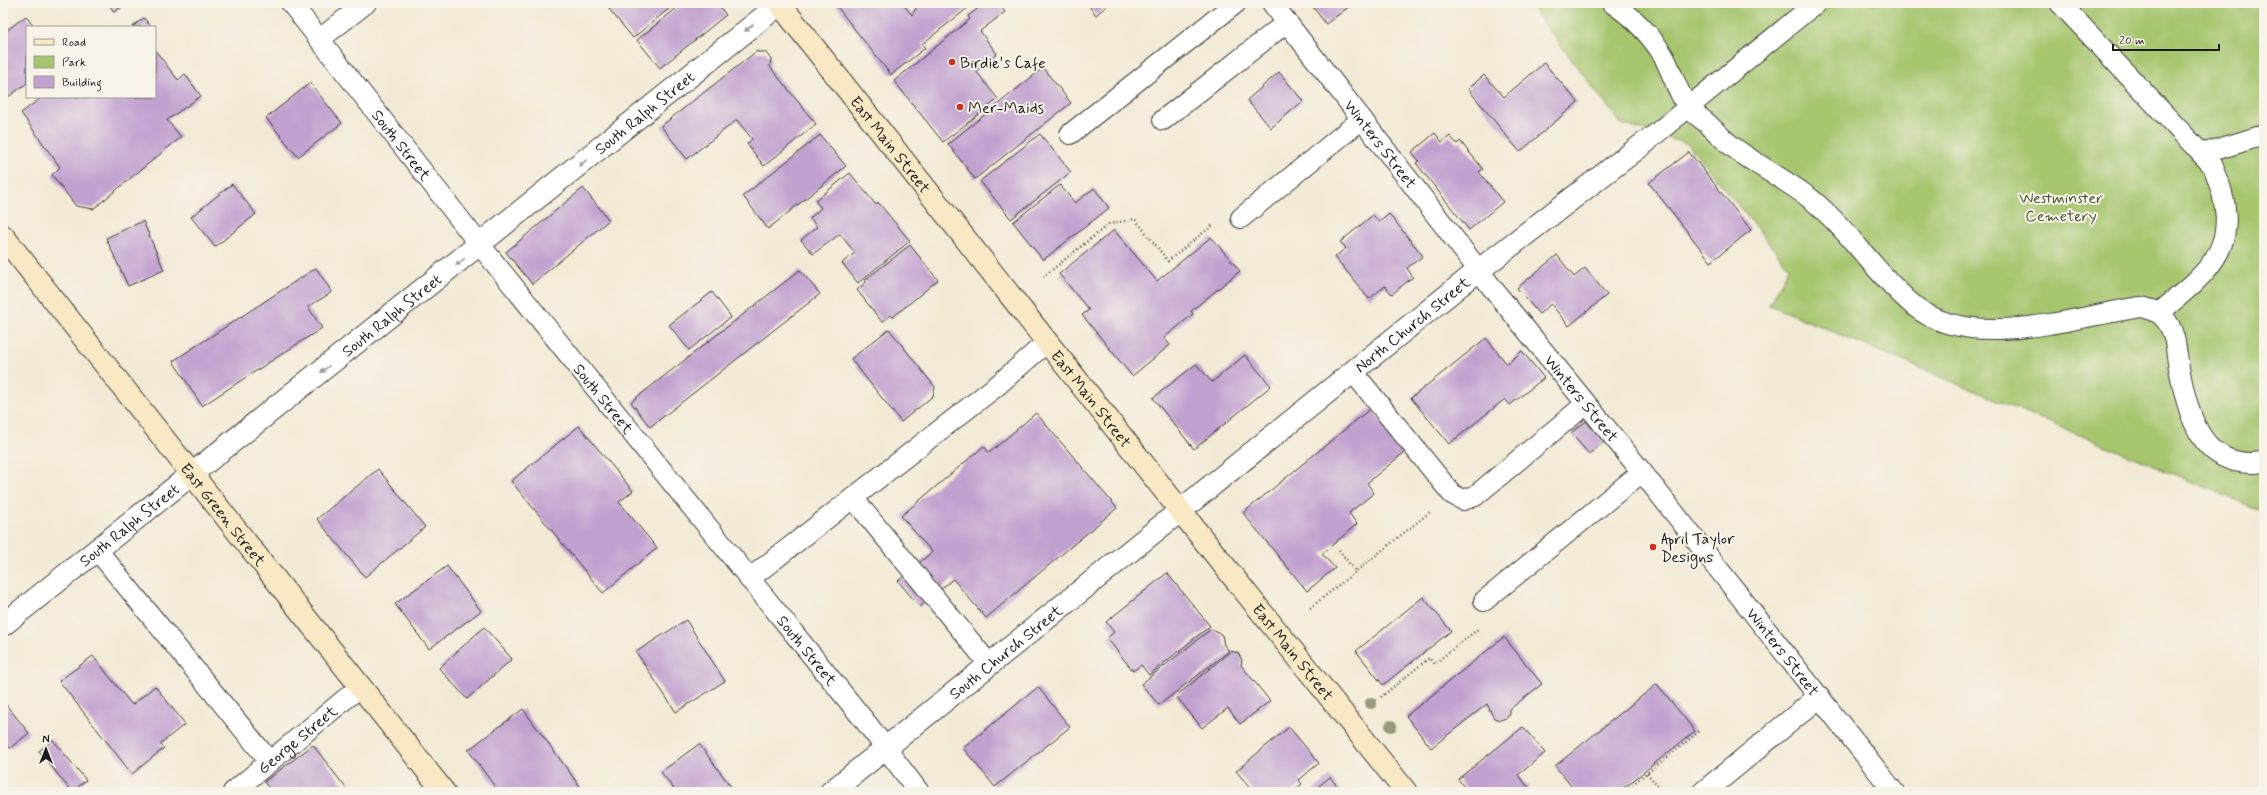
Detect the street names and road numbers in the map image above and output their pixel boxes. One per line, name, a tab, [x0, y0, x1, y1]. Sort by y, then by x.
street label: South Ralph Street	[591, 67, 700, 160]
street label: East Main Street	[844, 92, 935, 199]
street label: Winters Street	[1339, 96, 1421, 194]
street label: South Street	[366, 106, 435, 186]
street label: South Ralph Street	[338, 269, 446, 362]
street label: North Church Street	[1351, 272, 1475, 378]
street label: East Main Street	[1045, 346, 1136, 453]
street label: Winters Street	[1539, 351, 1623, 447]
street label: South Street	[568, 359, 638, 439]
street label: East Green Street	[175, 459, 270, 572]
street label: South Ralph Street	[75, 479, 184, 572]
street label: South Church Street	[945, 600, 1068, 705]
street label: East Main Street	[1247, 600, 1338, 706]
street label: Winters Street	[1741, 604, 1824, 701]
street label: South Street	[771, 611, 842, 691]
street label: George Street	[254, 701, 342, 779]

